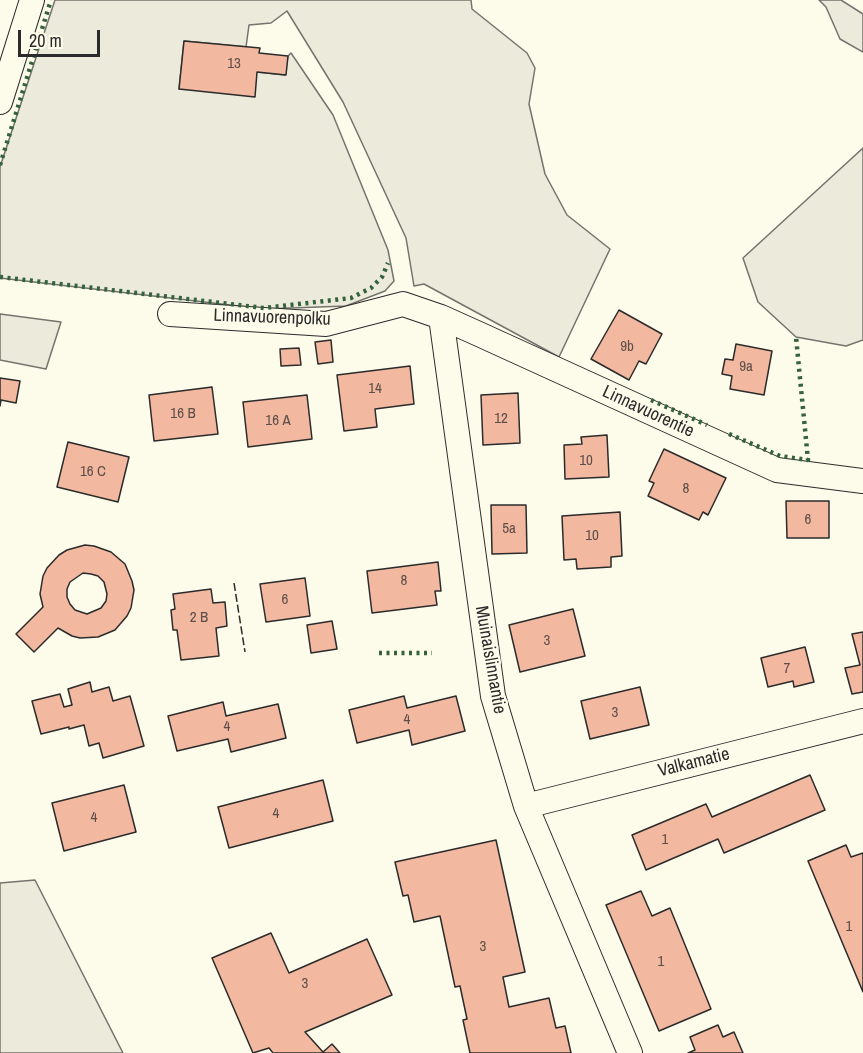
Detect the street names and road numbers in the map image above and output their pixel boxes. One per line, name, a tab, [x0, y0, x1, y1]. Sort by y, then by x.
street label: Linnavuorenpolku	[213, 305, 331, 331]
street label: Linnavuorentie	[599, 381, 697, 443]
street label: Muinaislinnantie	[470, 604, 510, 716]
street label: Valkamatie	[656, 744, 732, 782]

